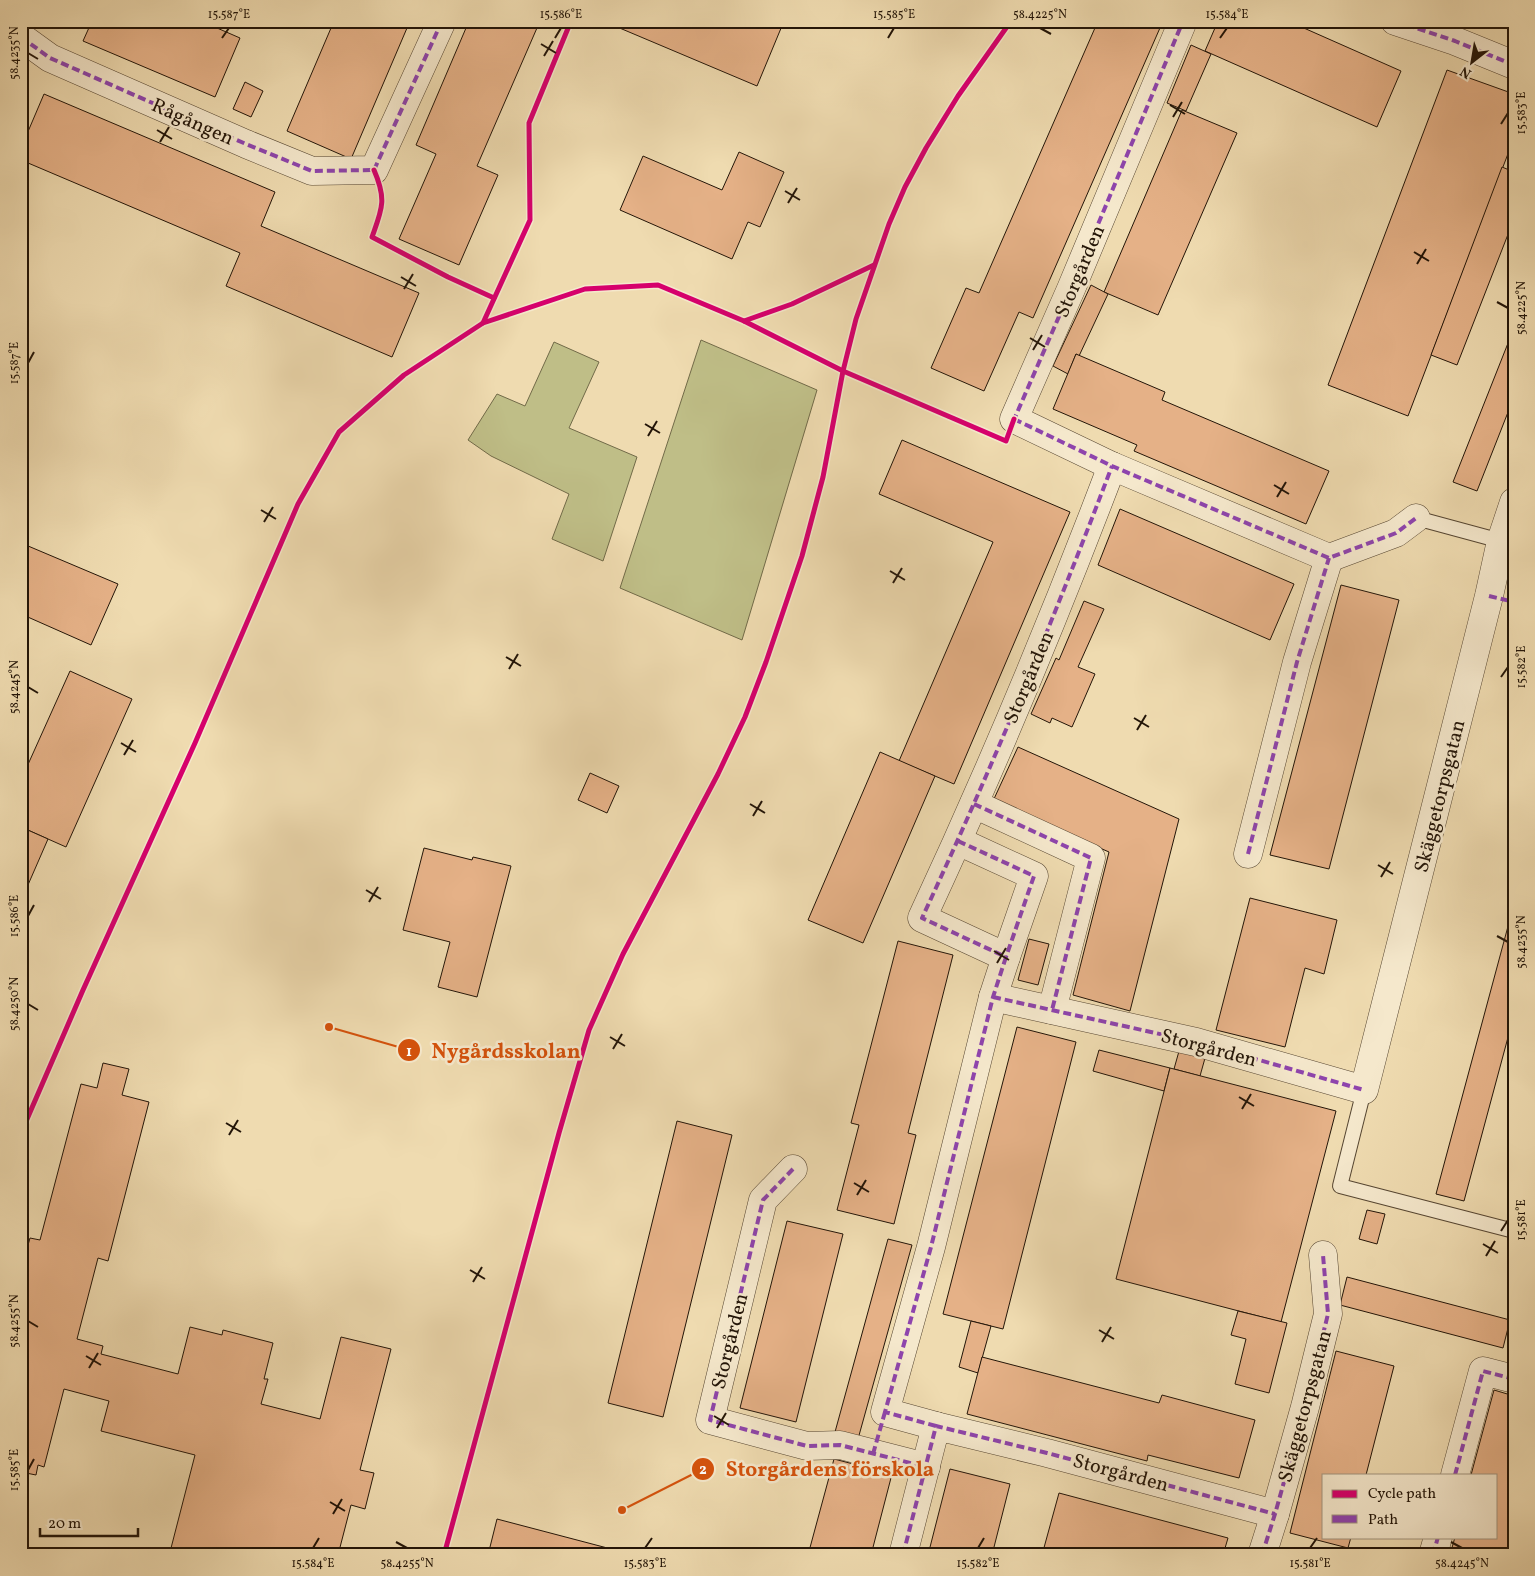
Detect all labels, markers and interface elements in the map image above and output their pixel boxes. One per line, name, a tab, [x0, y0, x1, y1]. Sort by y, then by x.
text: 15.587°E	[208, 7, 250, 23]
text: 15.586°E	[540, 7, 582, 23]
text: 15.585°E	[873, 7, 915, 23]
text: 58.4225°N	[1013, 7, 1067, 23]
text: 15.584°E	[1205, 7, 1249, 23]
text: 58.4235°N	[7, 26, 23, 80]
north arrow	[1448, 38, 1498, 88]
text: N	[1457, 61, 1475, 83]
street label: Rågången	[147, 92, 238, 153]
text: 15.583°E	[1514, 92, 1530, 134]
street label: Storgården	[1049, 221, 1113, 322]
text: 58.4225°N	[1514, 281, 1530, 335]
text: 15.587°E	[7, 342, 23, 384]
street label: Storgården	[998, 627, 1062, 728]
text: 15.582°E	[1514, 646, 1530, 688]
text: 58.4245°N	[7, 660, 23, 714]
street label: Skäggetorpsgatan	[1408, 717, 1473, 876]
text: 15.586°E	[7, 895, 23, 937]
text: 58.4235°N	[1514, 915, 1530, 969]
text: 58.4250°N	[7, 977, 23, 1031]
street label: Storgården	[1157, 1023, 1260, 1075]
callout: Nygårdsskolan	[396, 1032, 590, 1068]
text: Nygårdsskolan	[432, 1038, 581, 1067]
text: 1	[406, 1042, 412, 1063]
text: 15.581°E	[1514, 1199, 1530, 1241]
street label: Storgården	[705, 1290, 756, 1392]
text: 58.4255°N	[7, 1294, 23, 1348]
street label: Skäggetorpsgatan	[1272, 1327, 1340, 1486]
street label: Storgården	[1069, 1448, 1172, 1500]
text: 15.585°E	[7, 1449, 23, 1491]
callout: Storgårdens förskola	[691, 1451, 944, 1487]
text: Storgårdens förskola	[726, 1456, 934, 1485]
text: 2	[699, 1460, 707, 1481]
legend	[1322, 1474, 1498, 1538]
text: Cycle path	[1368, 1484, 1436, 1505]
scale bar	[40, 1506, 138, 1538]
text: Path	[1368, 1510, 1398, 1531]
text: 20 m	[48, 1514, 81, 1535]
text: 15.584°E	[291, 1556, 335, 1572]
text: 58.4255°N	[380, 1556, 434, 1572]
text: 15.583°E	[624, 1556, 666, 1572]
text: 15.582°E	[957, 1556, 999, 1572]
text: 15.581°E	[1289, 1556, 1331, 1572]
text: 58.4245°N	[1435, 1556, 1489, 1572]

